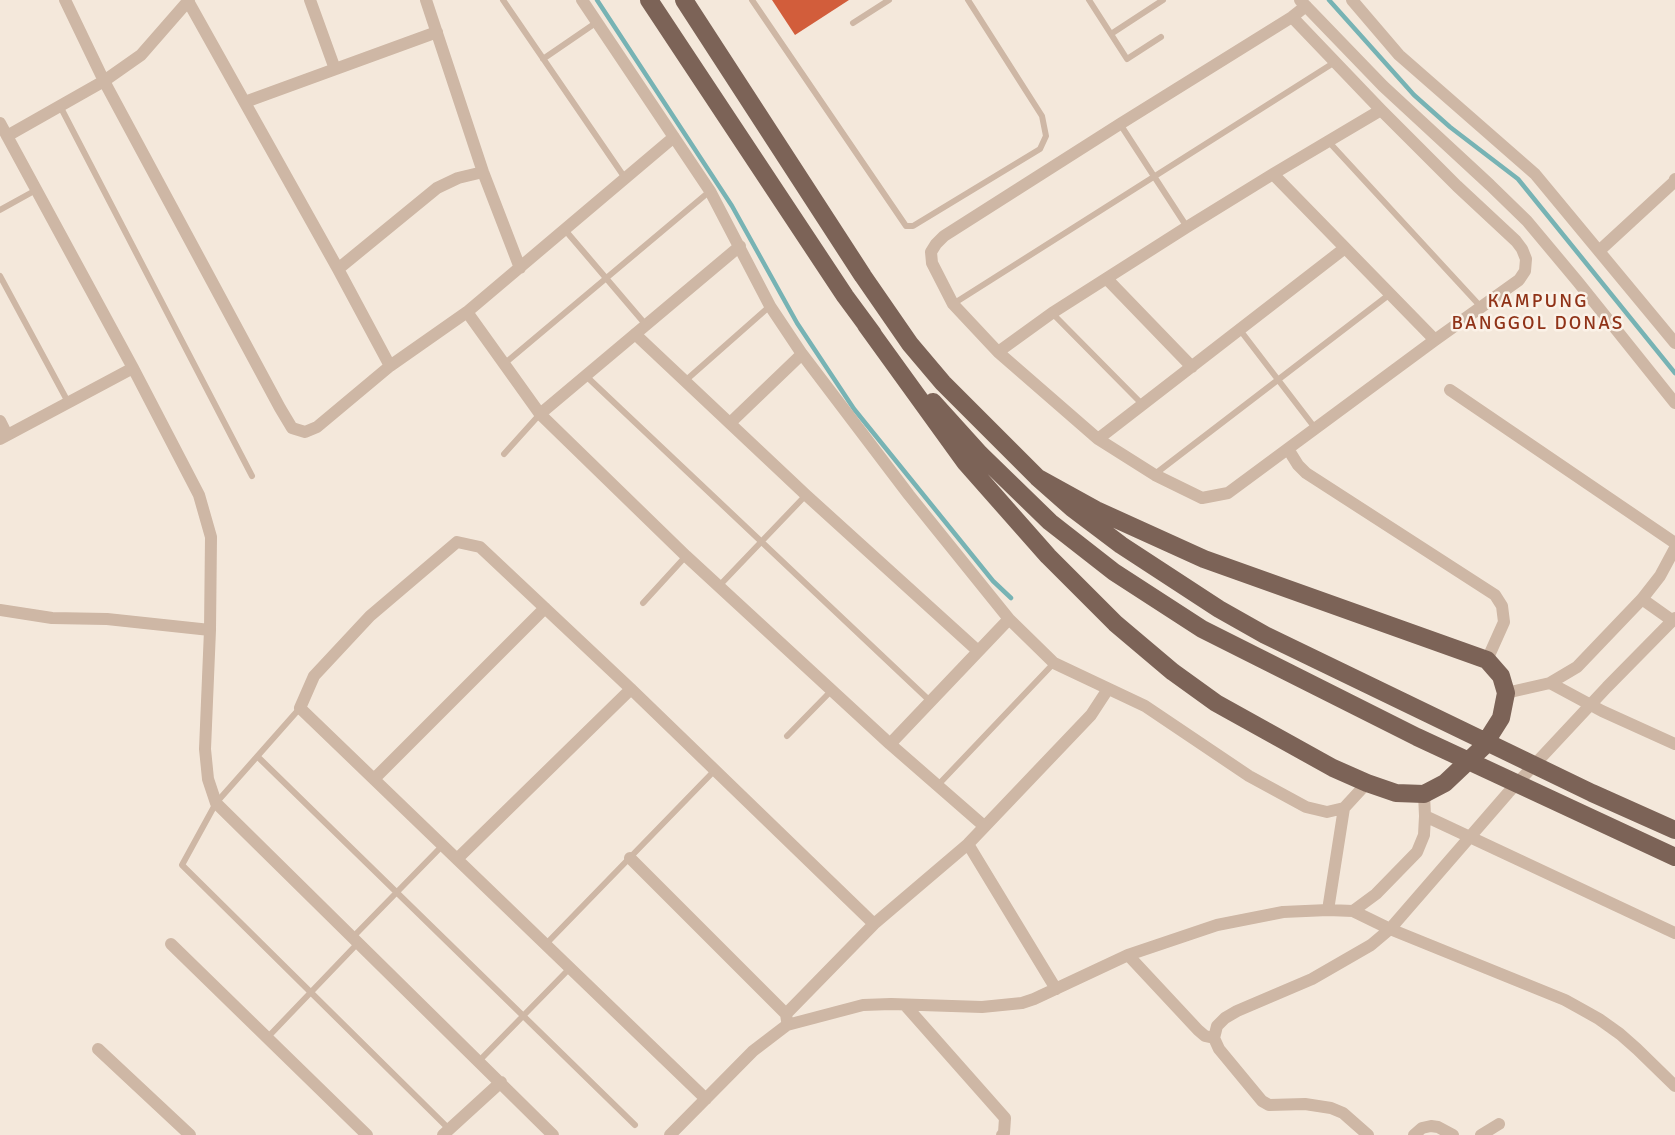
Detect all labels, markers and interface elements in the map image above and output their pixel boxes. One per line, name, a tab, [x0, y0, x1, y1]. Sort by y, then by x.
district label: KAMPUNG BANGGOL DONAS	[1453, 291, 1623, 335]

